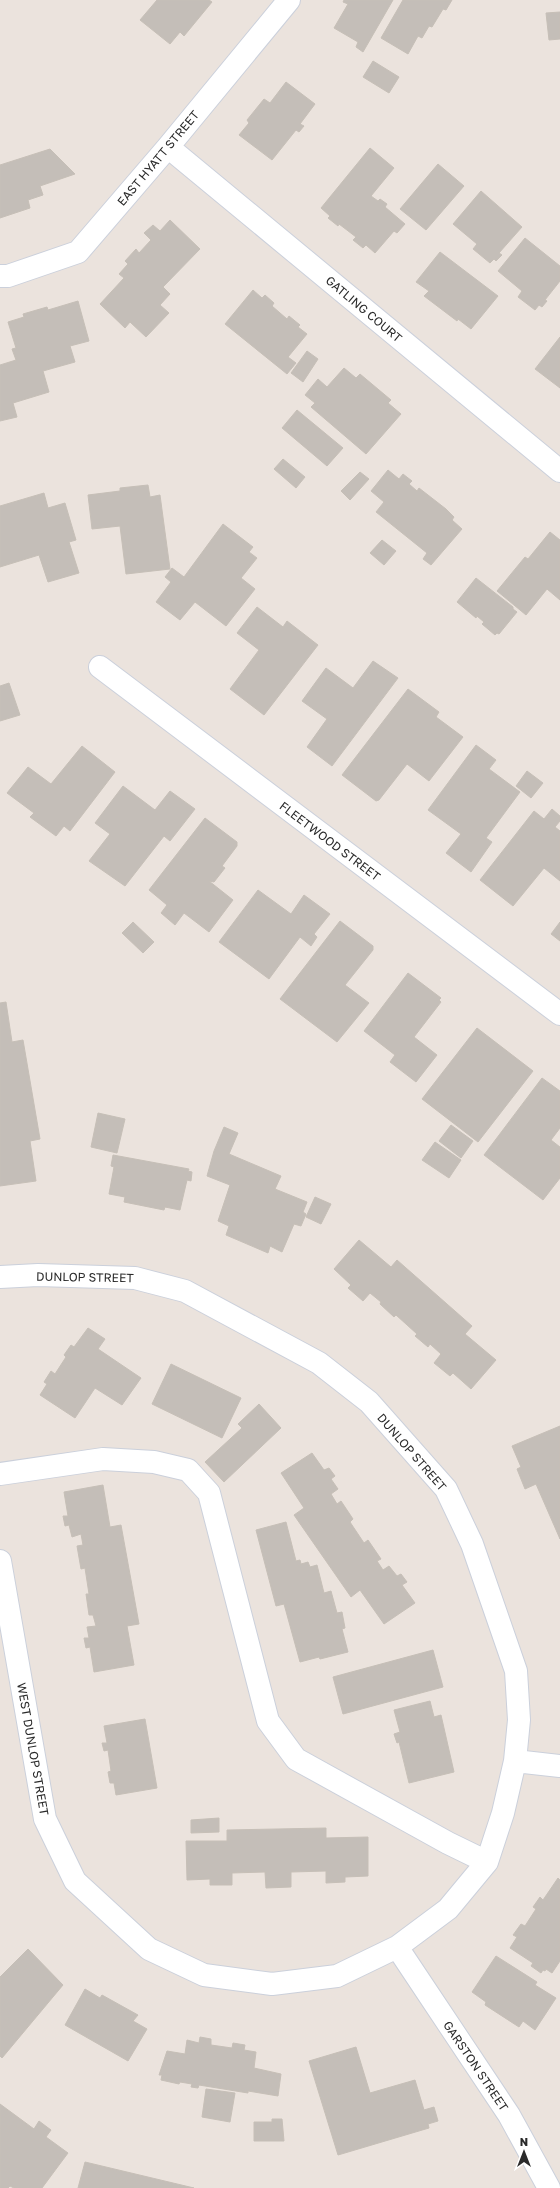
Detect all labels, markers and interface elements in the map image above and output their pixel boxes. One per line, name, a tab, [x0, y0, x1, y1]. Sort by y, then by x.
street label: EAST HYATT STREET	[114, 107, 203, 209]
street label: GATLING COURT	[323, 273, 406, 346]
street label: FLEETWOOD STREET	[277, 798, 384, 884]
street label: DUNLOP STREET	[36, 1269, 135, 1285]
street label: DUNLOP STREET	[374, 1410, 450, 1494]
street label: WEST DUNLOP STREET	[14, 1681, 52, 1817]
street label: GARSTON STREET	[440, 2018, 512, 2114]
north arrow	[504, 2132, 544, 2172]
text: N	[520, 2135, 528, 2148]

